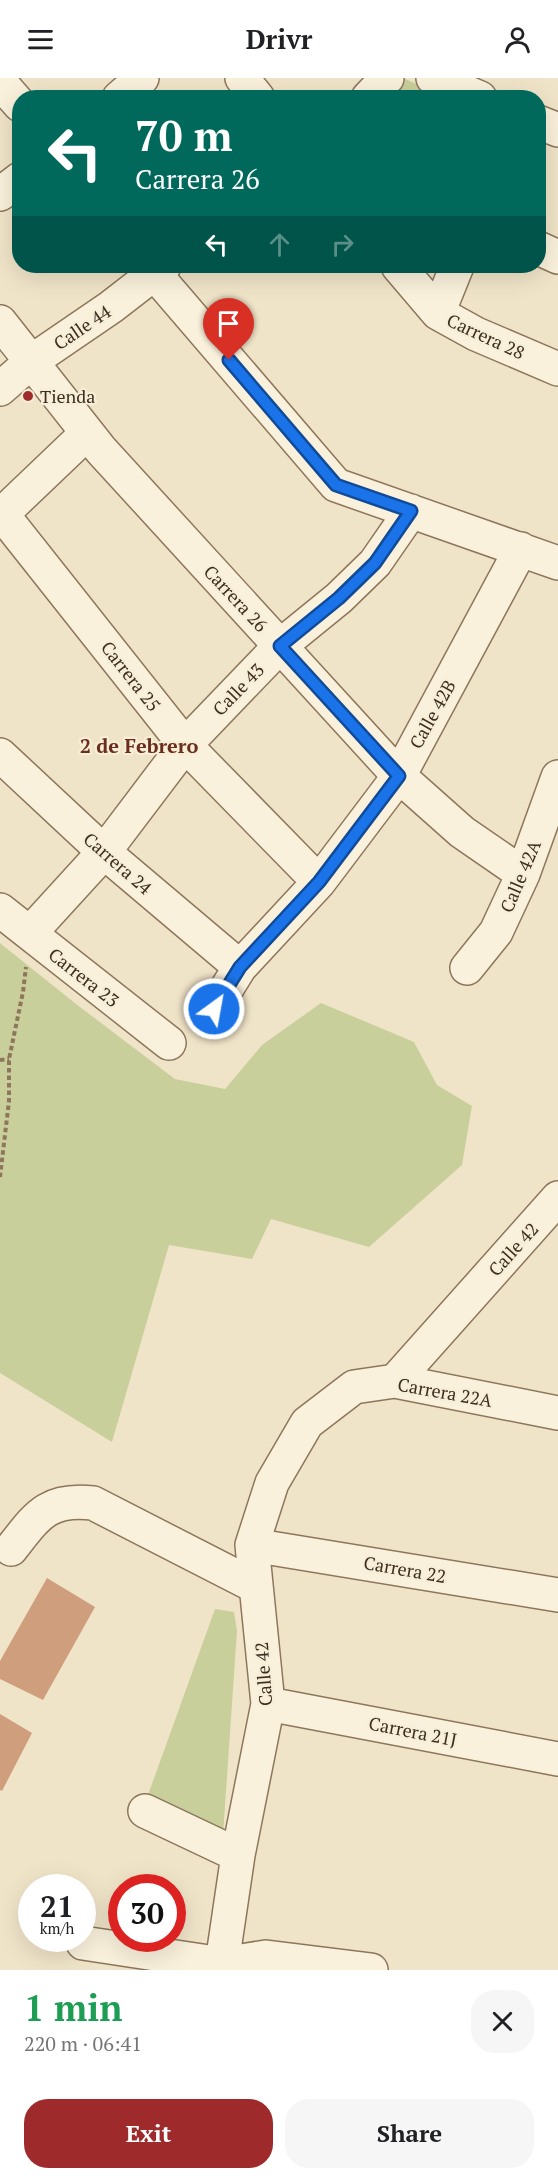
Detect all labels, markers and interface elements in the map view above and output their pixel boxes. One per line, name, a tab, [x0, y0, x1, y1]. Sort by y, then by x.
text: Drivr	[246, 21, 312, 57]
icon: menu	[24, 23, 57, 56]
icon: person	[501, 23, 534, 56]
text: 70 m	[135, 107, 233, 163]
icon: left	[36, 114, 114, 192]
text: Carrera 26	[135, 161, 260, 197]
icon: left	[200, 228, 233, 261]
icon: ahead	[263, 228, 296, 261]
icon: right	[326, 228, 359, 261]
pin	[203, 298, 254, 360]
street label: Calle 44	[49, 299, 116, 355]
icon: arrive	[212, 307, 245, 340]
street label: Carrera 28	[443, 308, 529, 364]
place label: Tienda	[40, 384, 95, 408]
marker: Tienda	[21, 389, 35, 403]
street label: Carrera 26	[199, 559, 273, 637]
street label: Carrera 25	[96, 636, 166, 716]
street label: Calle 43	[207, 658, 269, 720]
street label: Calle 42B	[403, 675, 461, 753]
district label: 2 de Febrero	[80, 732, 198, 759]
street label: Carrera 24	[79, 827, 158, 900]
street label: Calle 42A	[494, 835, 546, 916]
street label: Carrera 23	[44, 942, 124, 1012]
position arrow	[182, 977, 246, 1041]
street label: Calle 42	[483, 1217, 543, 1281]
street label: Carrera 22A	[396, 1372, 495, 1412]
street label: Carrera 22	[362, 1550, 448, 1588]
street label: Calle 42	[249, 1641, 277, 1707]
street label: Carrera 21J	[367, 1711, 459, 1751]
speed limit sign: 30	[108, 1874, 186, 1952]
text: 21	[40, 1886, 74, 1926]
text: km/h	[40, 1918, 74, 1938]
text: 1 min	[24, 1984, 122, 2031]
button: close	[471, 1990, 534, 2053]
text: 220 m · 06:41	[24, 2030, 142, 2057]
button: Exit	[24, 2099, 273, 2168]
button: Share	[285, 2099, 534, 2168]

